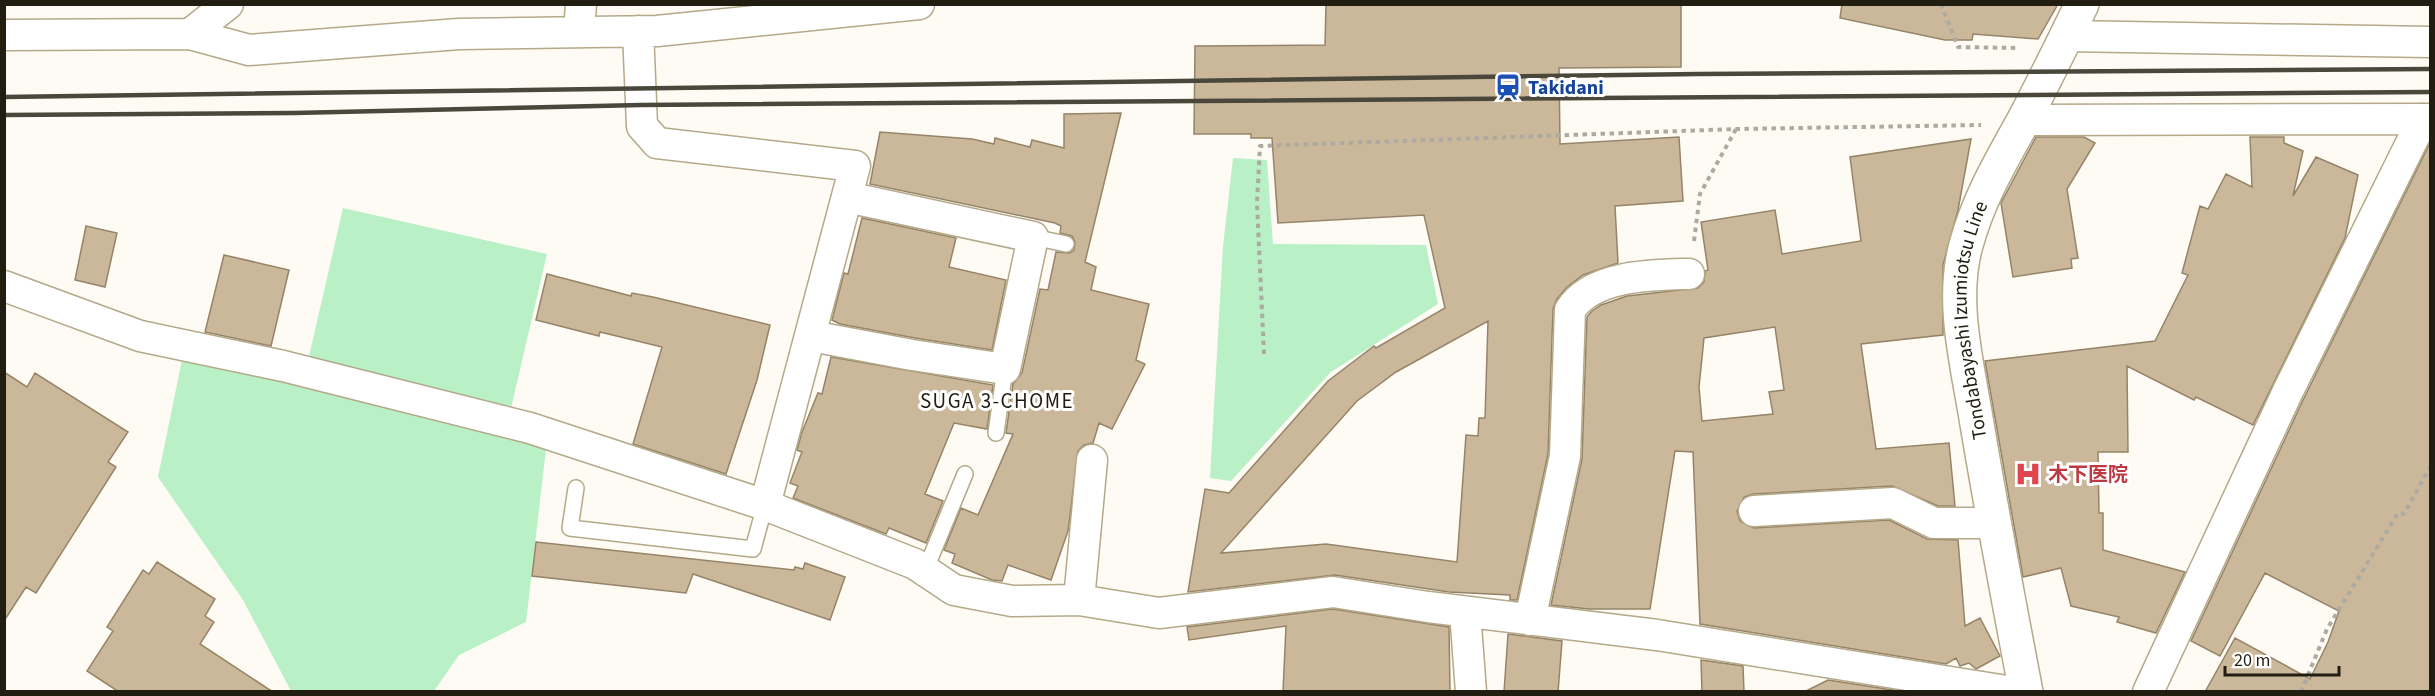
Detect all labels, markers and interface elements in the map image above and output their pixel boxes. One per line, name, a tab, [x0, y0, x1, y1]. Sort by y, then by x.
station icon: Takidani	[1493, 72, 1523, 102]
place label: Takidani	[1528, 74, 1604, 102]
street label: Tondabayashi Izumiotsu Line	[1946, 197, 1995, 442]
district label: SUGA 3-CHOME	[920, 386, 1074, 416]
hospital icon: 木下医院	[2013, 459, 2043, 489]
place label: 木下医院	[2048, 461, 2128, 489]
scale bar	[2225, 639, 2339, 677]
text: 20 m	[2234, 648, 2270, 673]

